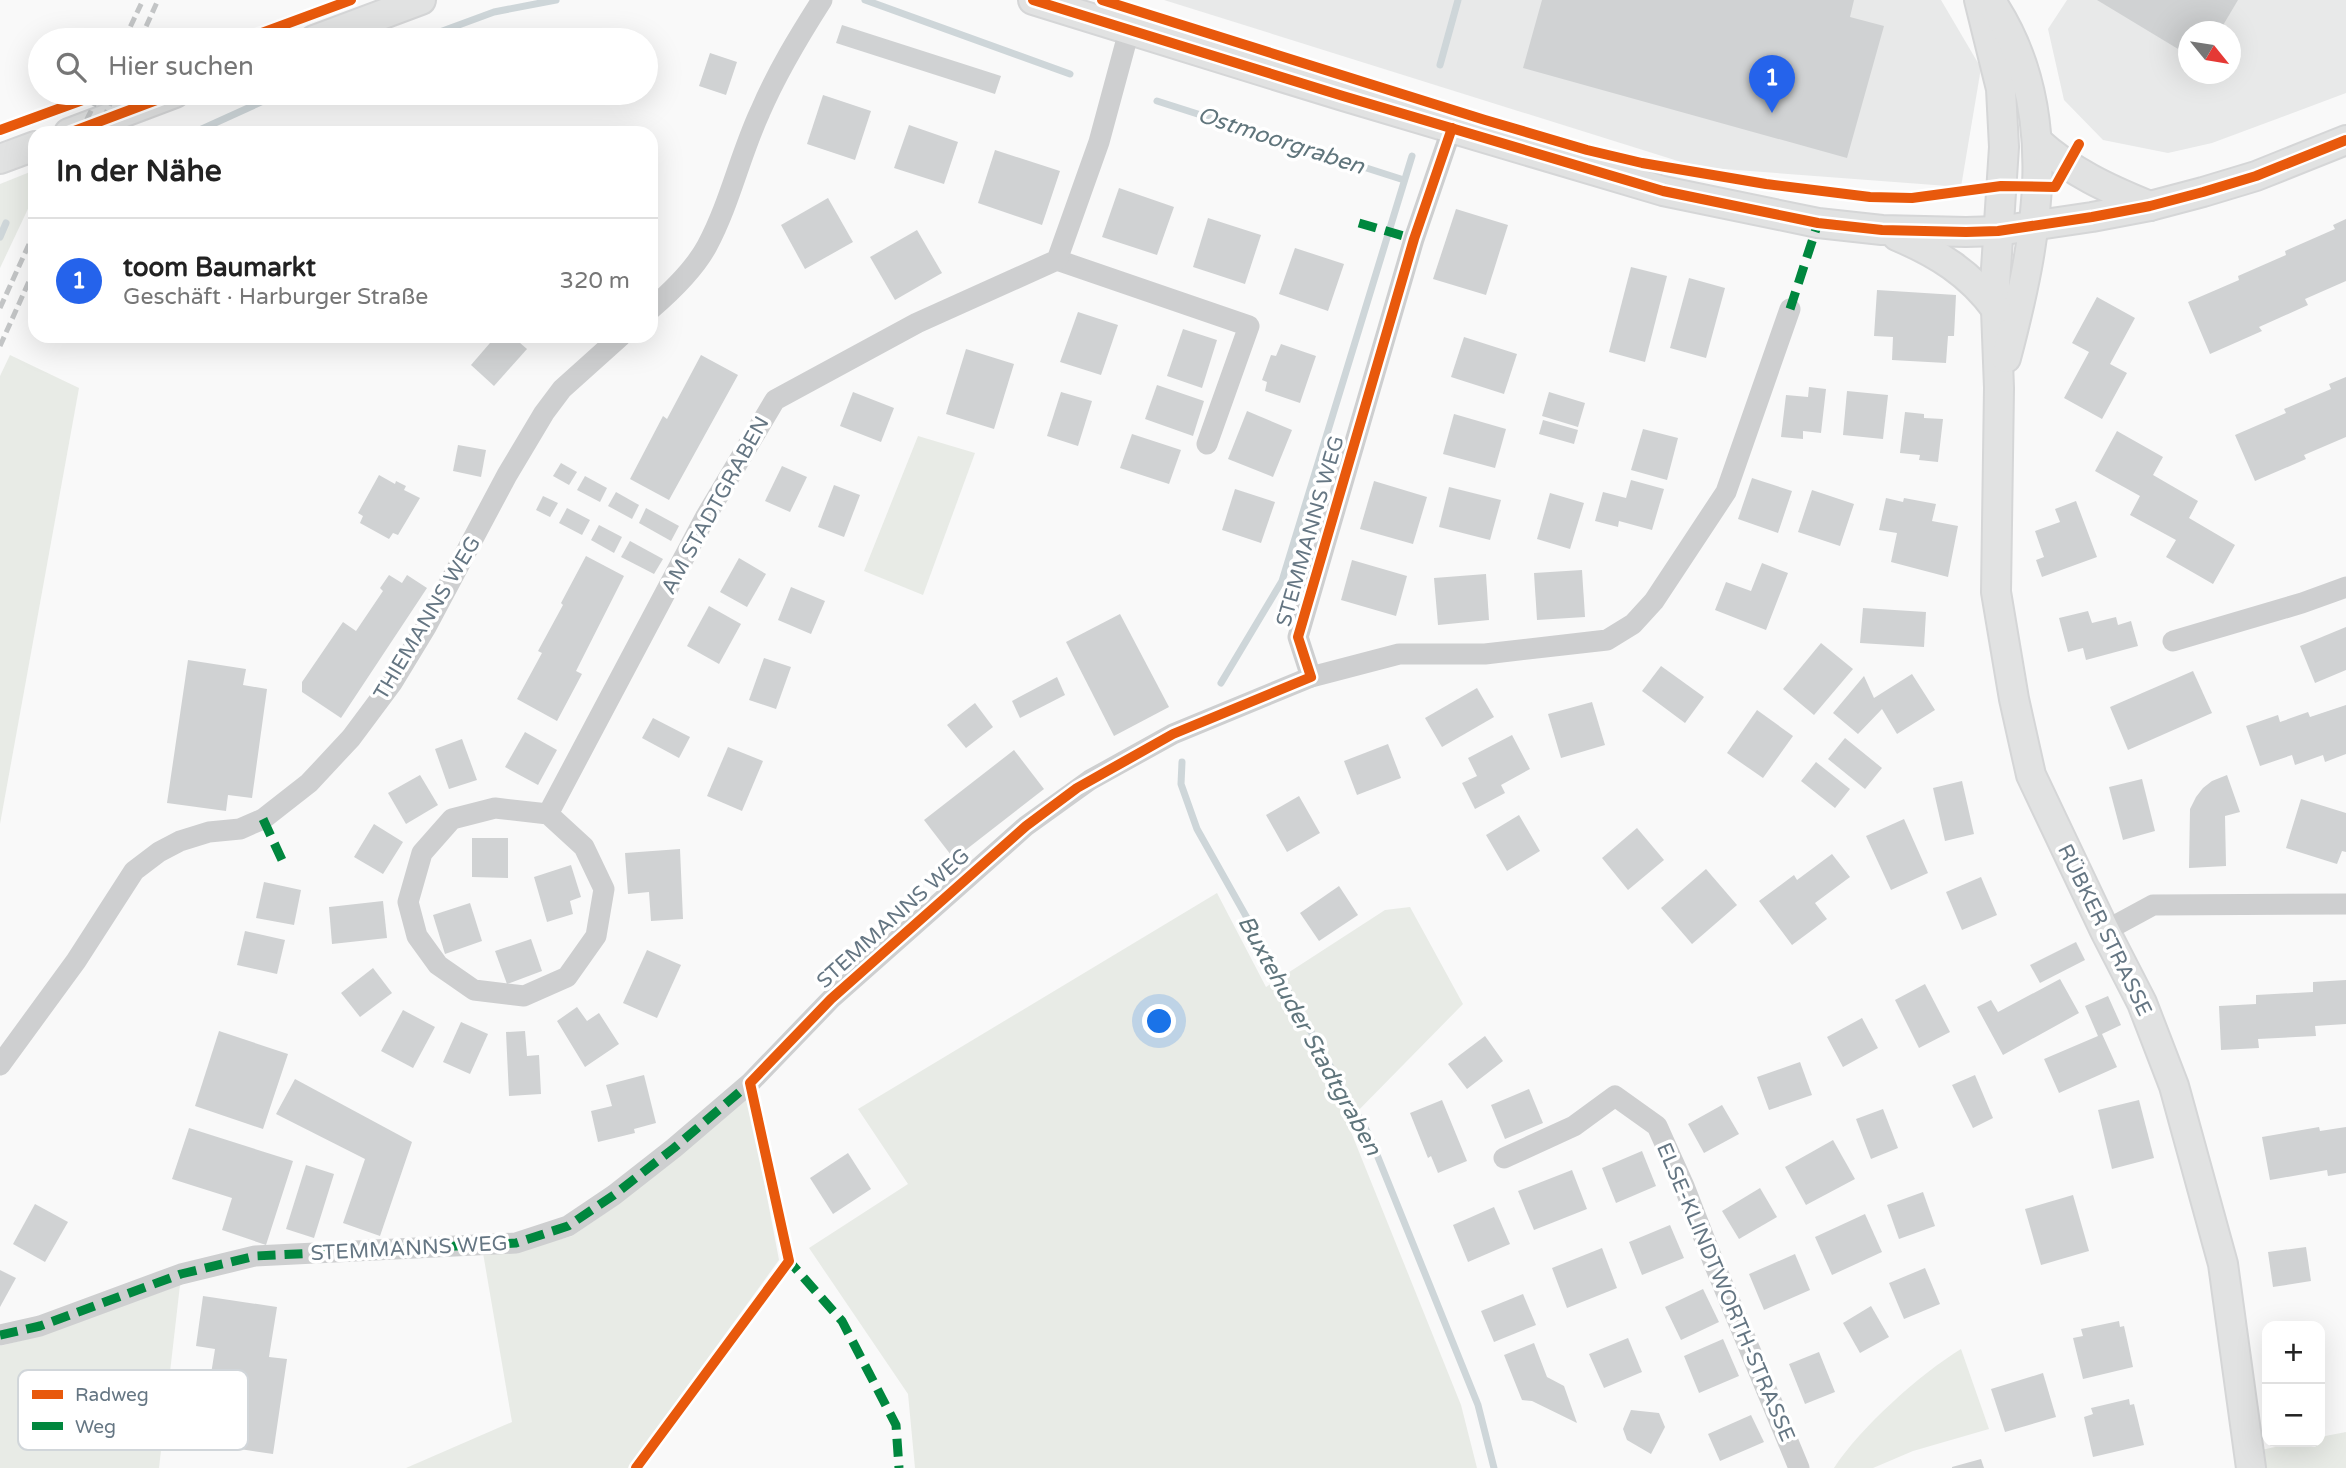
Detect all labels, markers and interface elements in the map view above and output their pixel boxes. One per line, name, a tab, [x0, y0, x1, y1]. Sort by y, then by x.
north arrow	[2178, 21, 2241, 84]
search box	[28, 28, 658, 105]
icon: search	[52, 48, 90, 86]
text: Hier suchen	[108, 51, 254, 82]
pin: 1	[1749, 55, 1795, 113]
water label: Ostmoorgraben	[1194, 101, 1369, 181]
text: In der Nähe	[56, 153, 222, 190]
text: toom Baumarkt	[123, 252, 316, 283]
text: 1	[72, 267, 86, 295]
text: 320 m	[560, 267, 630, 295]
text: Geschäft · Harburger Straße	[123, 283, 428, 311]
street label: AM STADTGRABEN	[656, 412, 775, 599]
street label: STEMMANNS WEG	[1271, 433, 1350, 629]
street label: THIEMANNS WEG	[369, 532, 486, 705]
street label: RÜBKER STRASSE	[2052, 840, 2157, 1020]
street label: STEMMANNS WEG	[812, 843, 975, 994]
water label: Buxtehuder Stadtgraben	[1231, 911, 1387, 1161]
your location	[1142, 1004, 1176, 1038]
street label: ELSE-KLINDTWORTH-STRASSE	[1651, 1139, 1800, 1445]
street label: STEMMANNS WEG	[310, 1231, 508, 1266]
map controls	[2262, 1321, 2325, 1447]
button: +	[2262, 1321, 2325, 1384]
legend	[18, 1370, 248, 1450]
text: Radweg	[75, 1384, 149, 1406]
button: −	[2262, 1384, 2325, 1447]
text: Weg	[75, 1416, 116, 1438]

